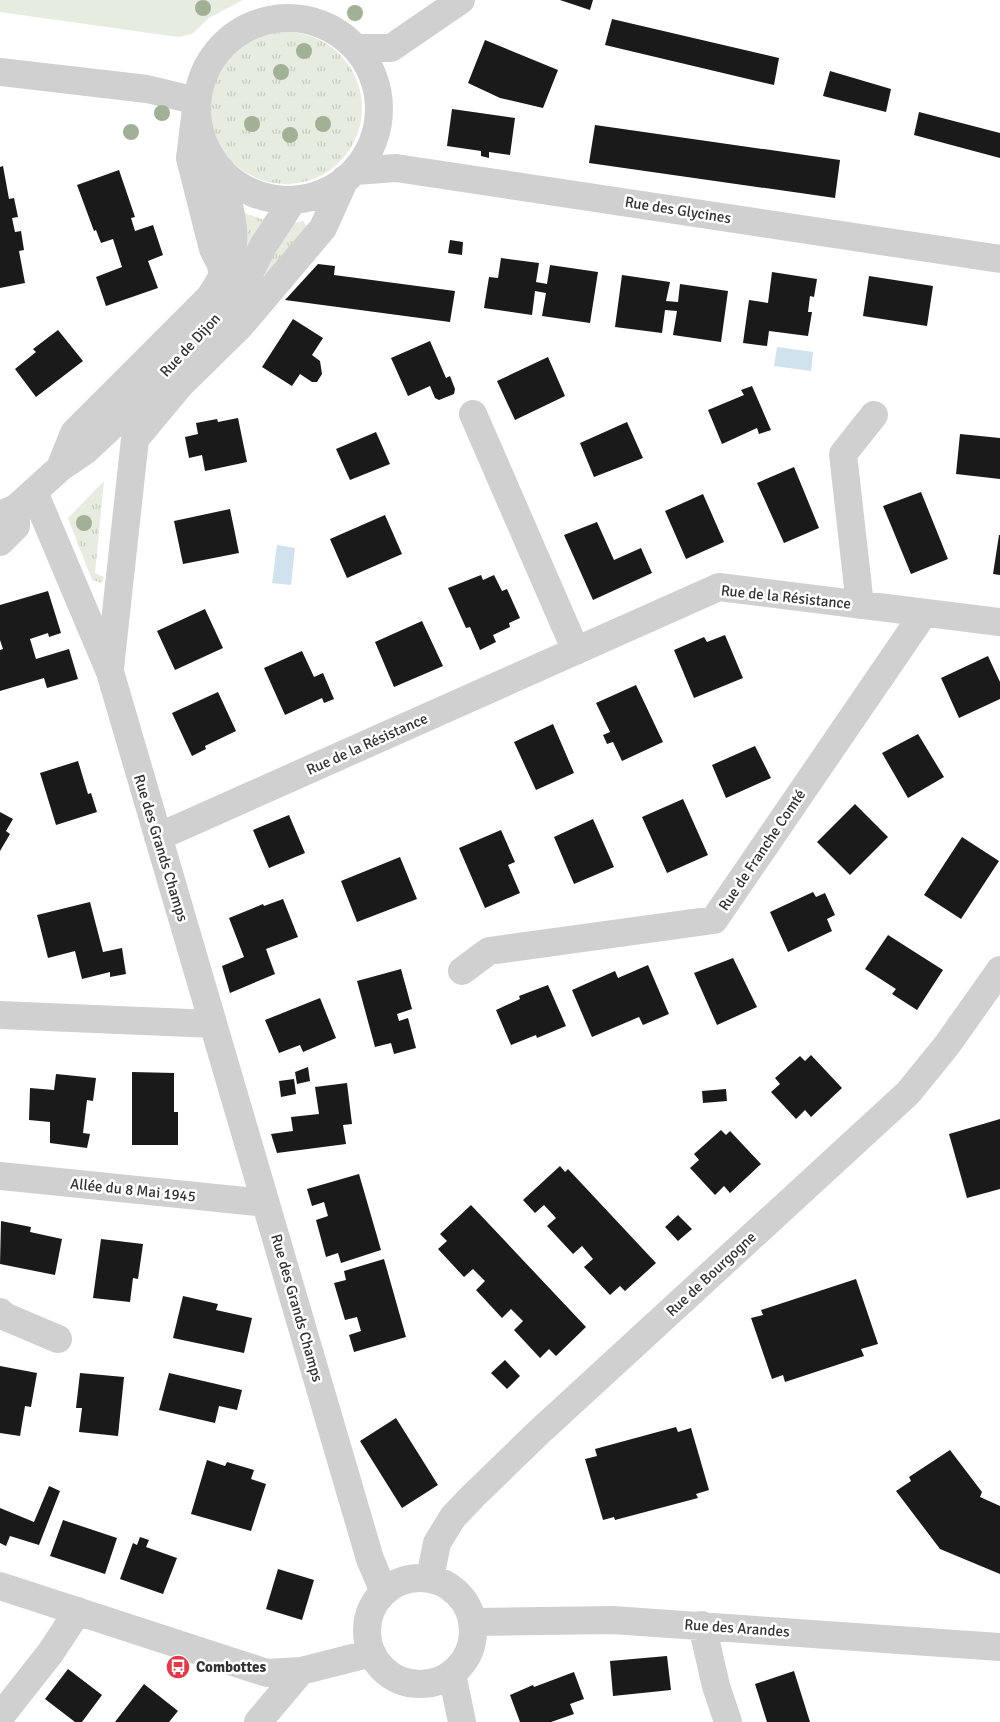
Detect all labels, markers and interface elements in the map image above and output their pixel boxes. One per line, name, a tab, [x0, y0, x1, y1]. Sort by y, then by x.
street label: Rue des Glycines	[624, 193, 733, 227]
street label: Rue de Dijon	[156, 309, 224, 381]
street label: Rue de la Résistance	[720, 581, 852, 613]
street label: Rue de la Résistance	[304, 709, 430, 779]
street label: Rue des Grands Champs	[130, 772, 192, 924]
street label: Rue de Franche Comté	[715, 786, 809, 914]
street label: Allée du 8 Mai 1945	[69, 1174, 197, 1206]
street label: Rue de Bourgogne	[662, 1228, 760, 1320]
street label: Rue des Grands Champs	[267, 1232, 327, 1384]
street label: Rue des Arandes	[684, 1615, 791, 1641]
bus stop icon: Combottes	[165, 1654, 191, 1680]
place label: Combottes	[196, 1658, 266, 1676]

